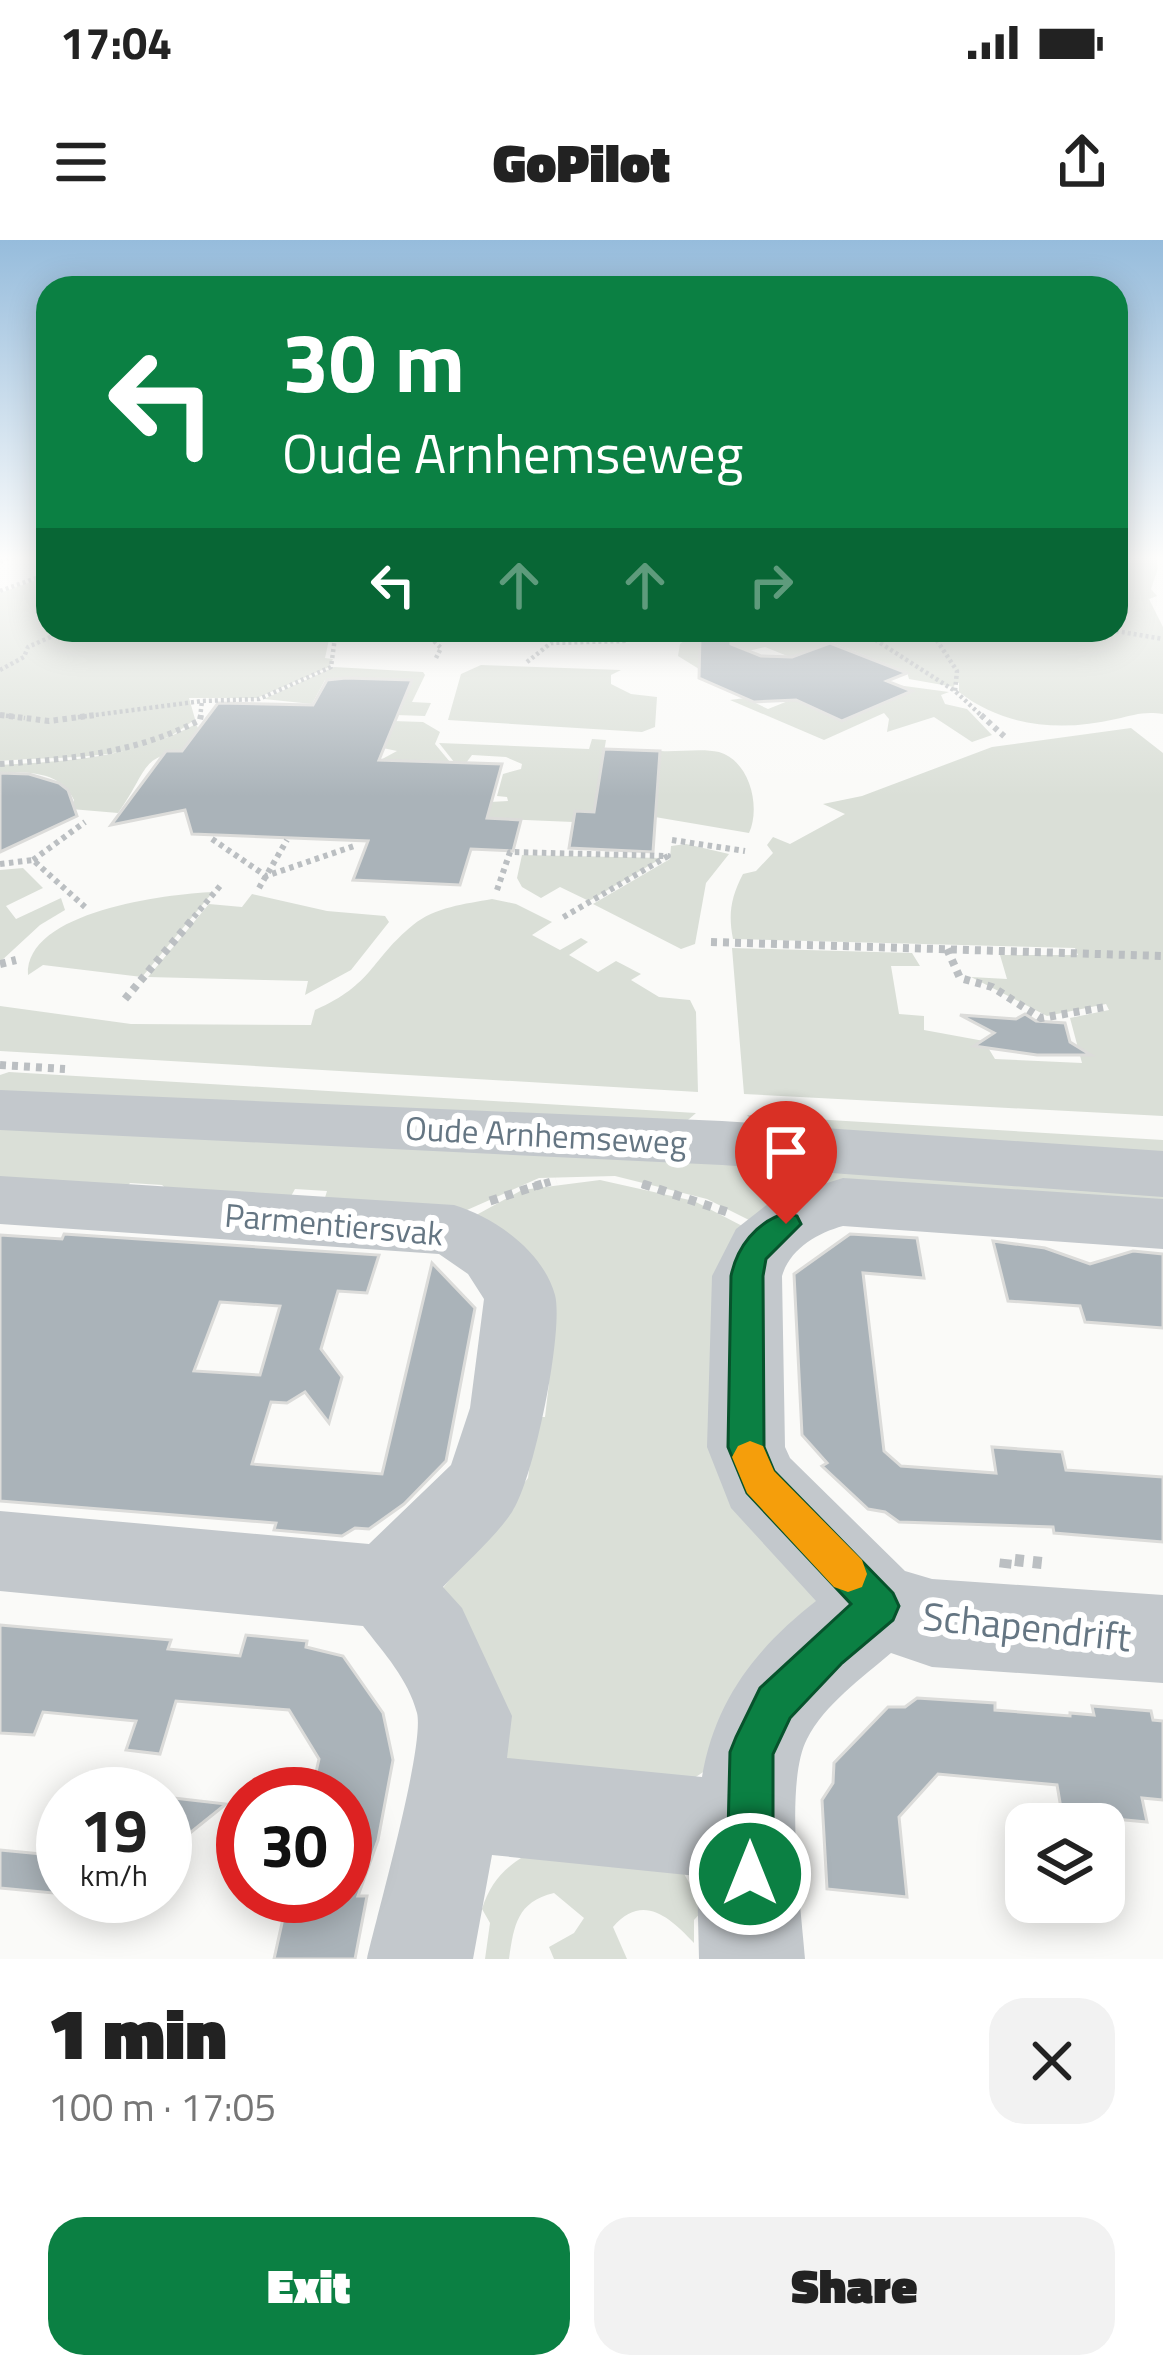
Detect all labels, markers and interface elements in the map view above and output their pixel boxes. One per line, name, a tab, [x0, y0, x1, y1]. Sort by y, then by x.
text: 17:04	[60, 8, 172, 76]
text: GoPilot	[493, 121, 670, 203]
icon: menu	[48, 129, 114, 195]
icon: share	[1049, 129, 1115, 195]
text: 30 m	[282, 297, 465, 425]
icon: left	[84, 324, 240, 480]
text: Oude Arnhemseweg	[282, 412, 743, 494]
icon: left	[360, 552, 426, 618]
icon: ahead	[486, 552, 552, 618]
icon: ahead	[612, 552, 678, 618]
icon: right	[738, 552, 804, 618]
pin	[735, 1101, 837, 1224]
street label: Oude Arnhemseweg	[404, 1103, 688, 1167]
icon: arrive	[753, 1119, 819, 1185]
street label: Parmentiersvak	[223, 1190, 446, 1258]
street label: Schapendrift	[920, 1586, 1134, 1666]
speed limit sign: 30	[216, 1767, 372, 1923]
text: 19	[80, 1784, 148, 1875]
map controls	[1005, 1803, 1125, 1923]
button: layers	[1005, 1803, 1125, 1923]
position arrow	[687, 1811, 813, 1937]
text: km/h	[80, 1852, 148, 1898]
text: 1 min	[48, 1977, 227, 2087]
button: close	[989, 1998, 1115, 2124]
text: 100 m · 17:05	[48, 2077, 276, 2136]
button: Exit	[48, 2217, 570, 2355]
button: Share	[594, 2217, 1115, 2355]

